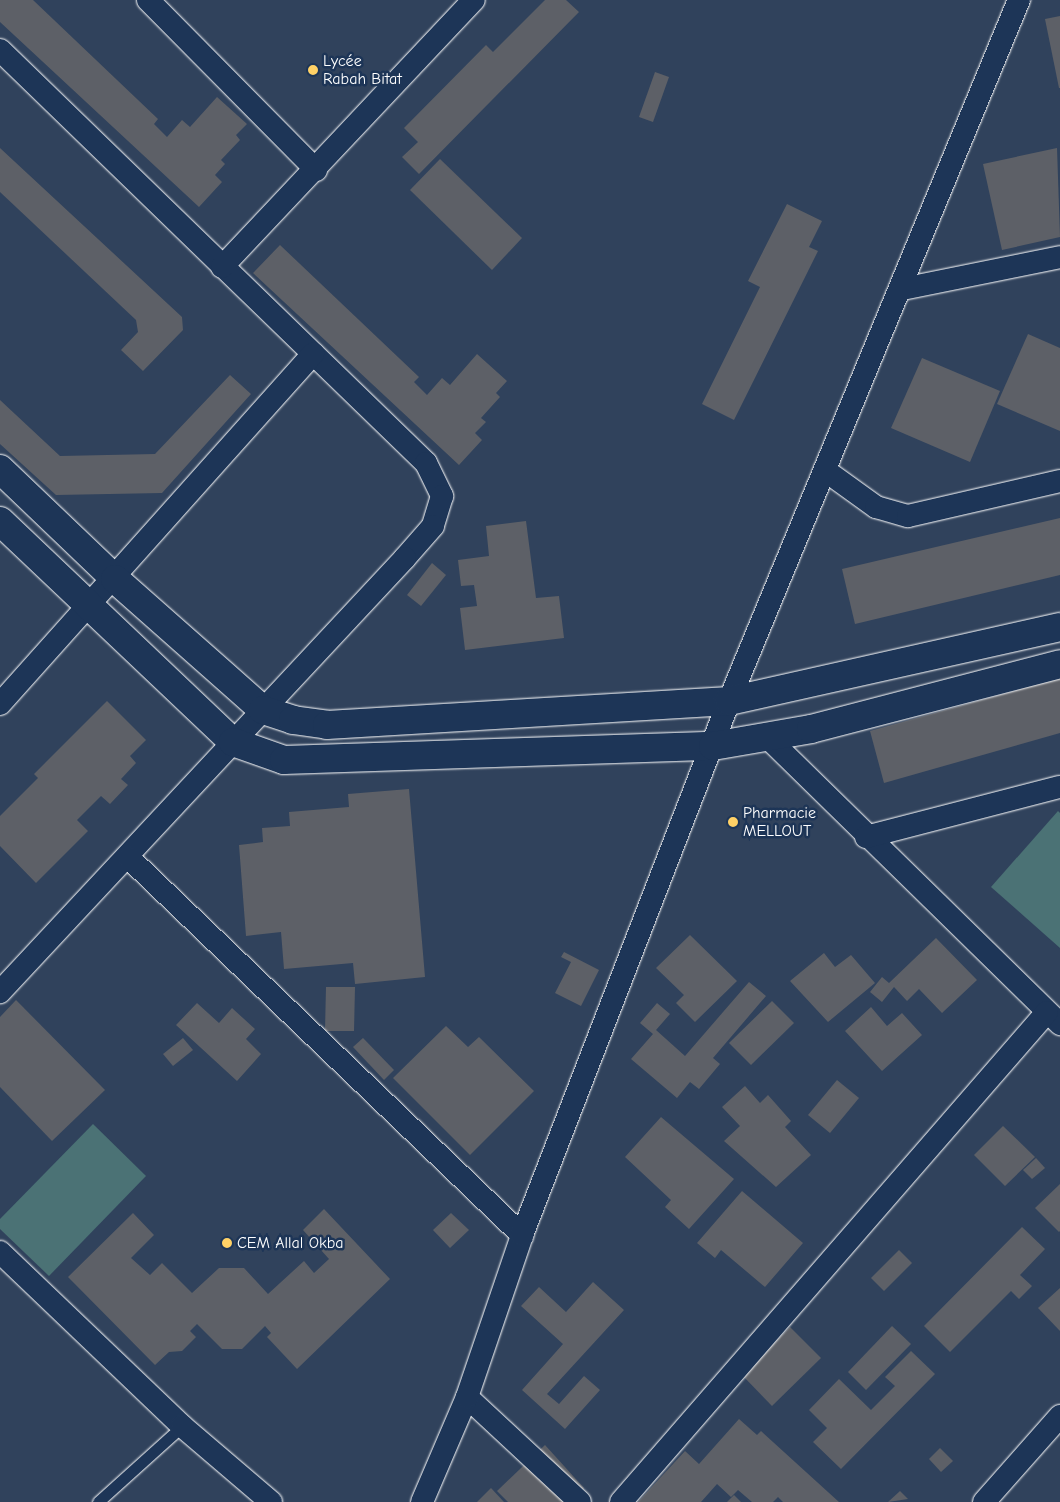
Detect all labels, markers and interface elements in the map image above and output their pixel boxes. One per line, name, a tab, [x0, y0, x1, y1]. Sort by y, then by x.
place label: Lycée Rabah Bitat	[323, 51, 402, 89]
marker: Lycée Rabah Bitat	[307, 64, 319, 76]
place label: Pharmacie MELLOUT	[743, 803, 816, 841]
marker: Pharmacie MELLOUT	[727, 816, 739, 828]
place label: CEM Allal Okba	[237, 1233, 343, 1253]
marker: CEM Allal Okba	[221, 1237, 233, 1249]

